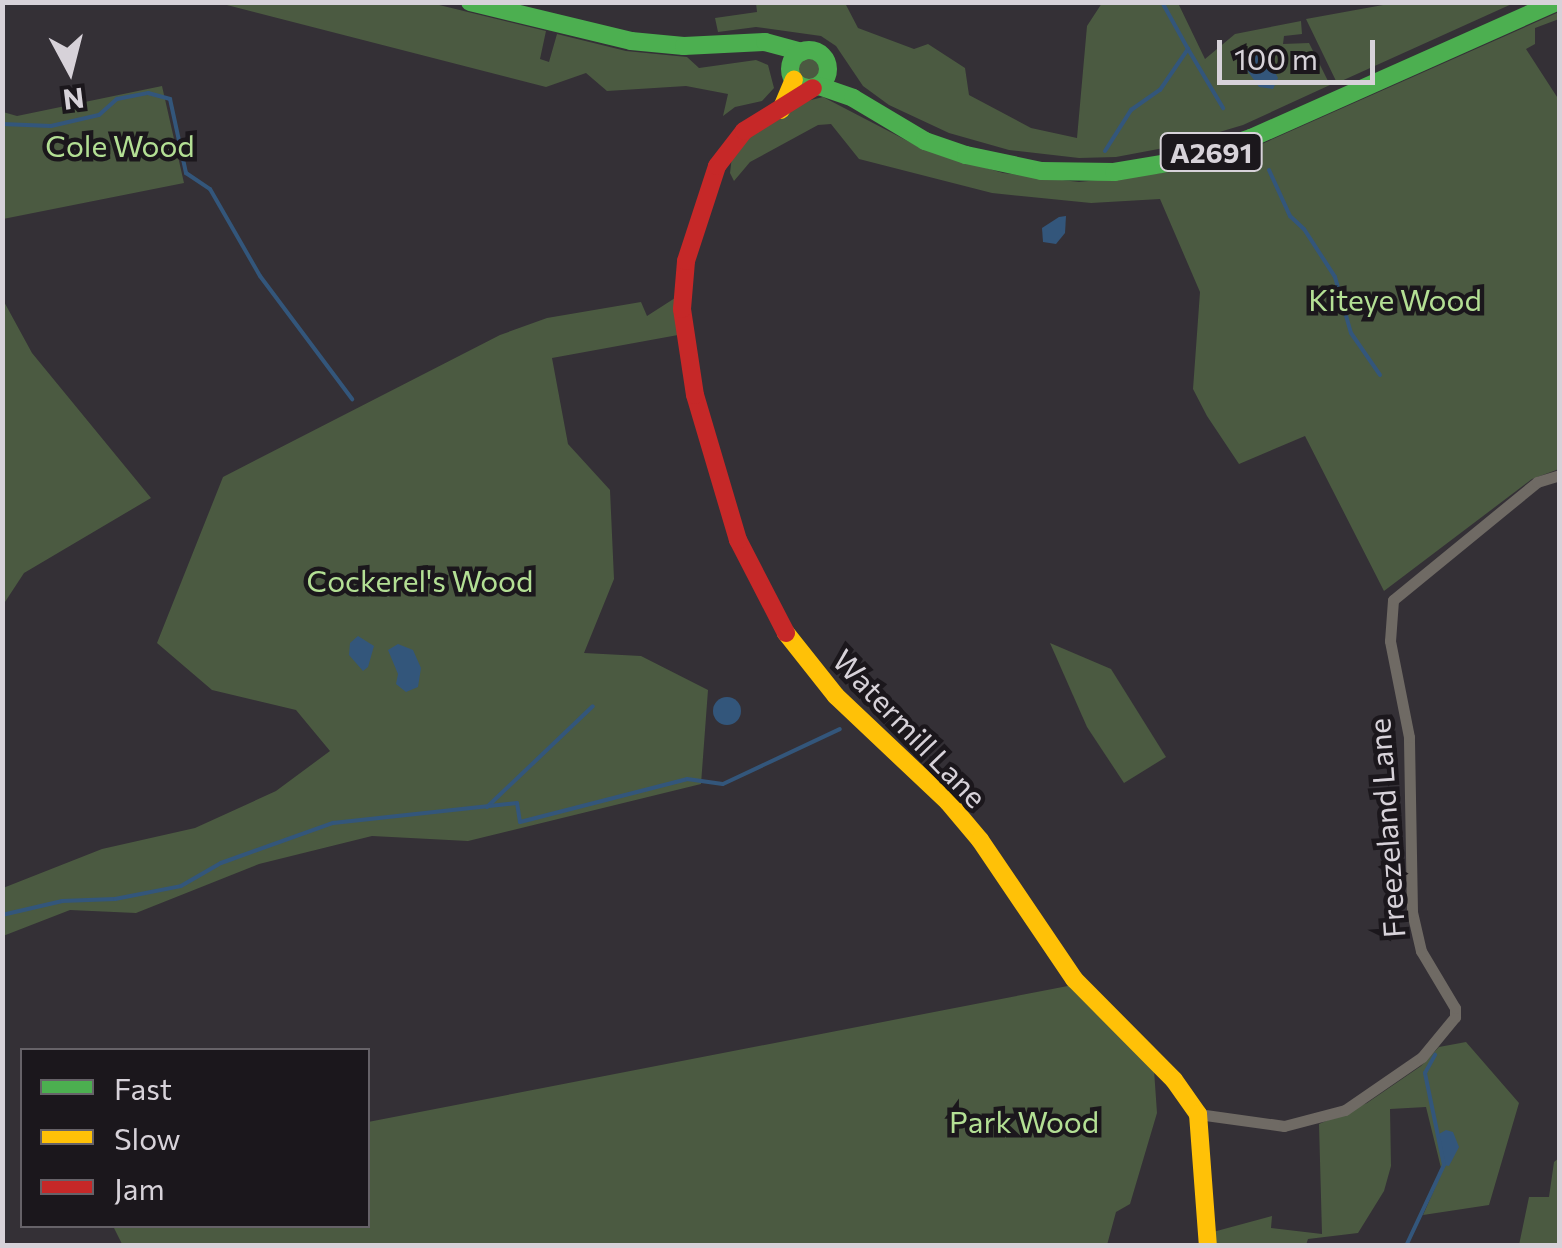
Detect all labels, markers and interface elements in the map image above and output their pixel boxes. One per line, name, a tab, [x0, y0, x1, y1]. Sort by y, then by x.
north arrow	[20, 20, 120, 120]
scale bar	[1222, 20, 1380, 82]
text: 100 m	[1234, 39, 1318, 76]
text: N	[61, 82, 86, 118]
park label: Cole Wood	[45, 127, 195, 163]
road number: A2691	[1158, 129, 1264, 175]
park label: Kiteye Wood	[1308, 281, 1482, 317]
park label: Cockerel's Wood	[307, 562, 533, 598]
street label: Watermill Lane	[826, 642, 994, 814]
street label: Freezeland Lane	[1360, 717, 1412, 939]
legend	[20, 1048, 370, 1228]
text: Fast	[114, 1069, 172, 1106]
park label: Park Wood	[949, 1103, 1099, 1139]
text: Slow	[114, 1119, 181, 1156]
text: Jam	[114, 1169, 165, 1206]

